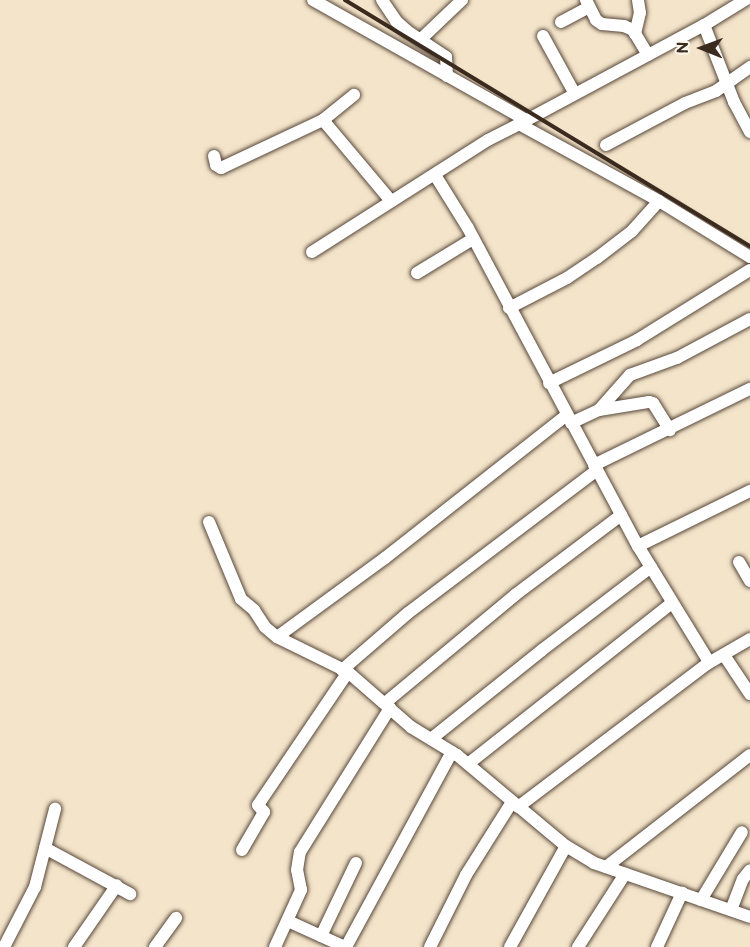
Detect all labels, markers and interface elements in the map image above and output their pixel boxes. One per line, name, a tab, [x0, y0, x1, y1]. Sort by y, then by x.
north arrow	[672, 18, 732, 78]
text: N	[674, 41, 693, 54]

